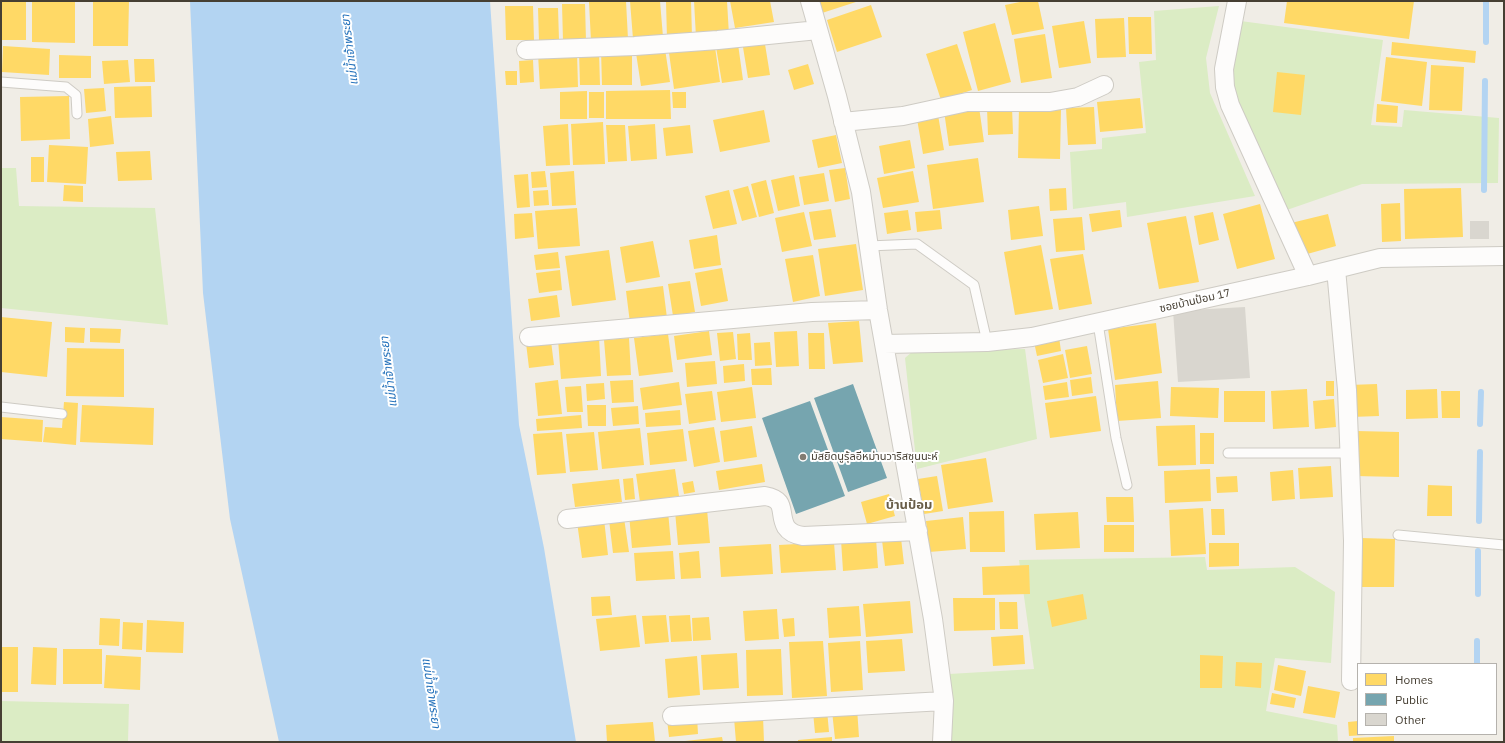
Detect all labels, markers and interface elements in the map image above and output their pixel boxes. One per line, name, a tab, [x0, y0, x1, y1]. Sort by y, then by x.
water label: แม่น้ำเจ้าพระยา	[339, 14, 361, 86]
street label: ซอยบ้านป้อม 17	[1158, 286, 1232, 316]
water label: แม่น้ำเจ้าพระยา	[378, 336, 400, 408]
place label: มัสยิดนูรุ้ลอีหม่านวาริสซุนนะห์	[811, 450, 938, 464]
marker: มัสยิดนูรุ้ลอีหม่านวาริสซุนนะห์	[798, 452, 808, 462]
district label: บ้านป้อม	[886, 497, 932, 513]
water label: แม่น้ำเจ้าพระยา	[419, 657, 443, 729]
legend	[1357, 663, 1497, 735]
text: Homes	[1395, 672, 1433, 687]
text: Public	[1395, 692, 1428, 707]
text: Other	[1395, 712, 1426, 727]

